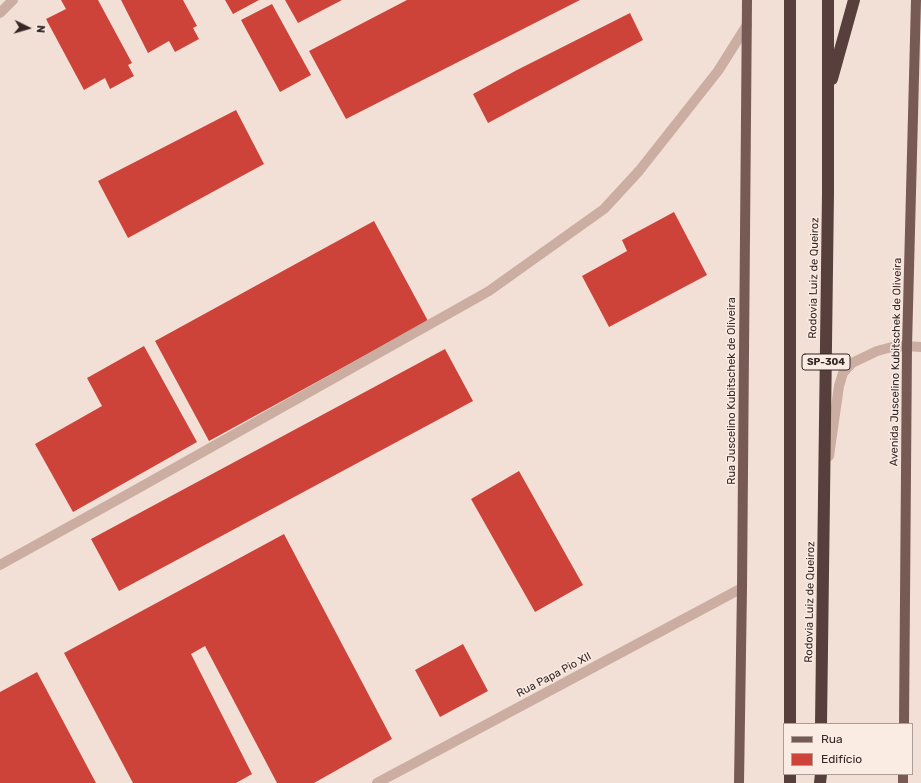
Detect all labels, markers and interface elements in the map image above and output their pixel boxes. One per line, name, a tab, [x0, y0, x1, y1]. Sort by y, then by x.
north arrow	[8, 8, 48, 48]
text: N	[34, 25, 47, 34]
street label: Rodovia Luiz de Queiroz	[806, 217, 822, 339]
street label: Avenida Juscelino Kubitschek de Oliveira	[888, 258, 904, 466]
street label: Rua Juscelino Kubitschek de Oliveira	[725, 297, 739, 485]
road number: SP-304	[802, 354, 850, 370]
street label: Rodovia Luiz de Queiroz	[802, 541, 818, 663]
street label: Rua Papa Pio XII	[514, 650, 594, 700]
legend	[783, 723, 913, 775]
text: Rua	[821, 732, 843, 746]
text: Edifício	[821, 752, 862, 766]

